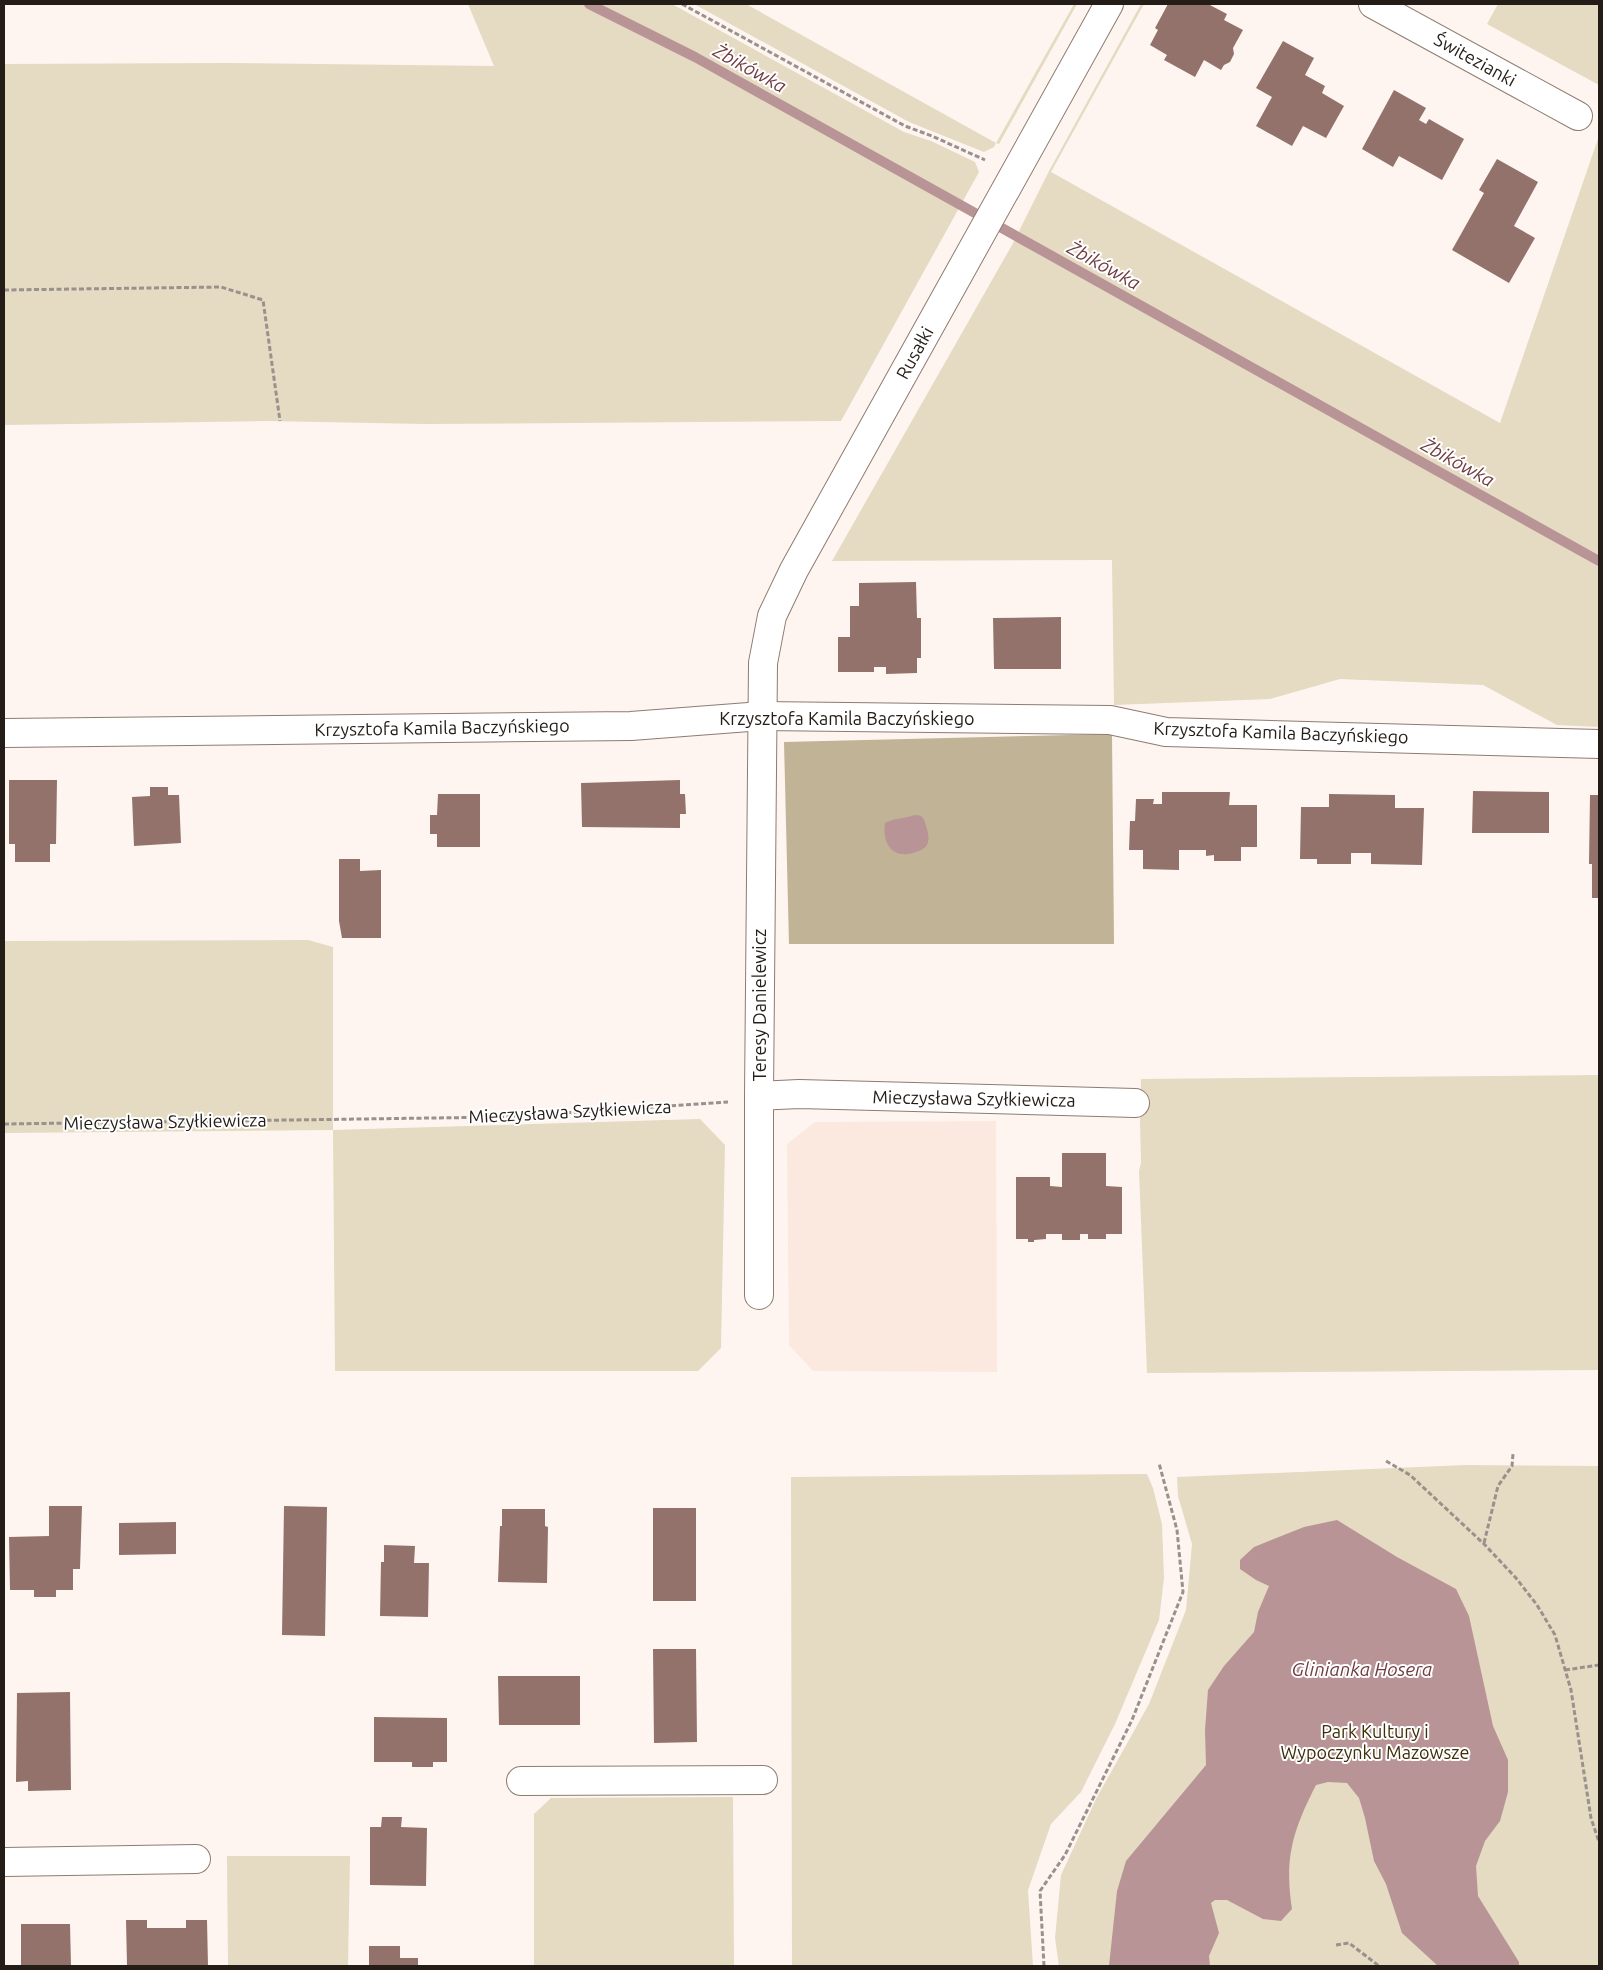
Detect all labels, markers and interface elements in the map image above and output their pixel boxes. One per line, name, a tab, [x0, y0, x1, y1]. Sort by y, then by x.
street label: Świtezianki	[1431, 28, 1520, 90]
water label: Żbikówka	[709, 39, 790, 97]
water label: Żbikówka	[1063, 236, 1144, 294]
street label: Rusałki	[892, 323, 937, 382]
water label: Żbikówka	[1417, 433, 1498, 491]
street label: Krzysztofa Kamila Baczyńskiego	[719, 708, 975, 728]
street label: Krzysztofa Kamila Baczyńskiego	[314, 715, 570, 739]
street label: Krzysztofa Kamila Baczyńskiego	[1153, 718, 1409, 746]
street label: Teresy Danielewicz	[749, 929, 769, 1081]
street label: Mieczysława Szyłkiewicza	[872, 1086, 1076, 1110]
street label: Mieczysława Szyłkiewicza	[468, 1096, 672, 1126]
street label: Mieczysława Szyłkiewicza	[63, 1109, 267, 1133]
water label: Glinianka Hosera	[1292, 1658, 1432, 1680]
park label: Park Kultury i Wypoczynku Mazowsze	[1281, 1721, 1469, 1762]

